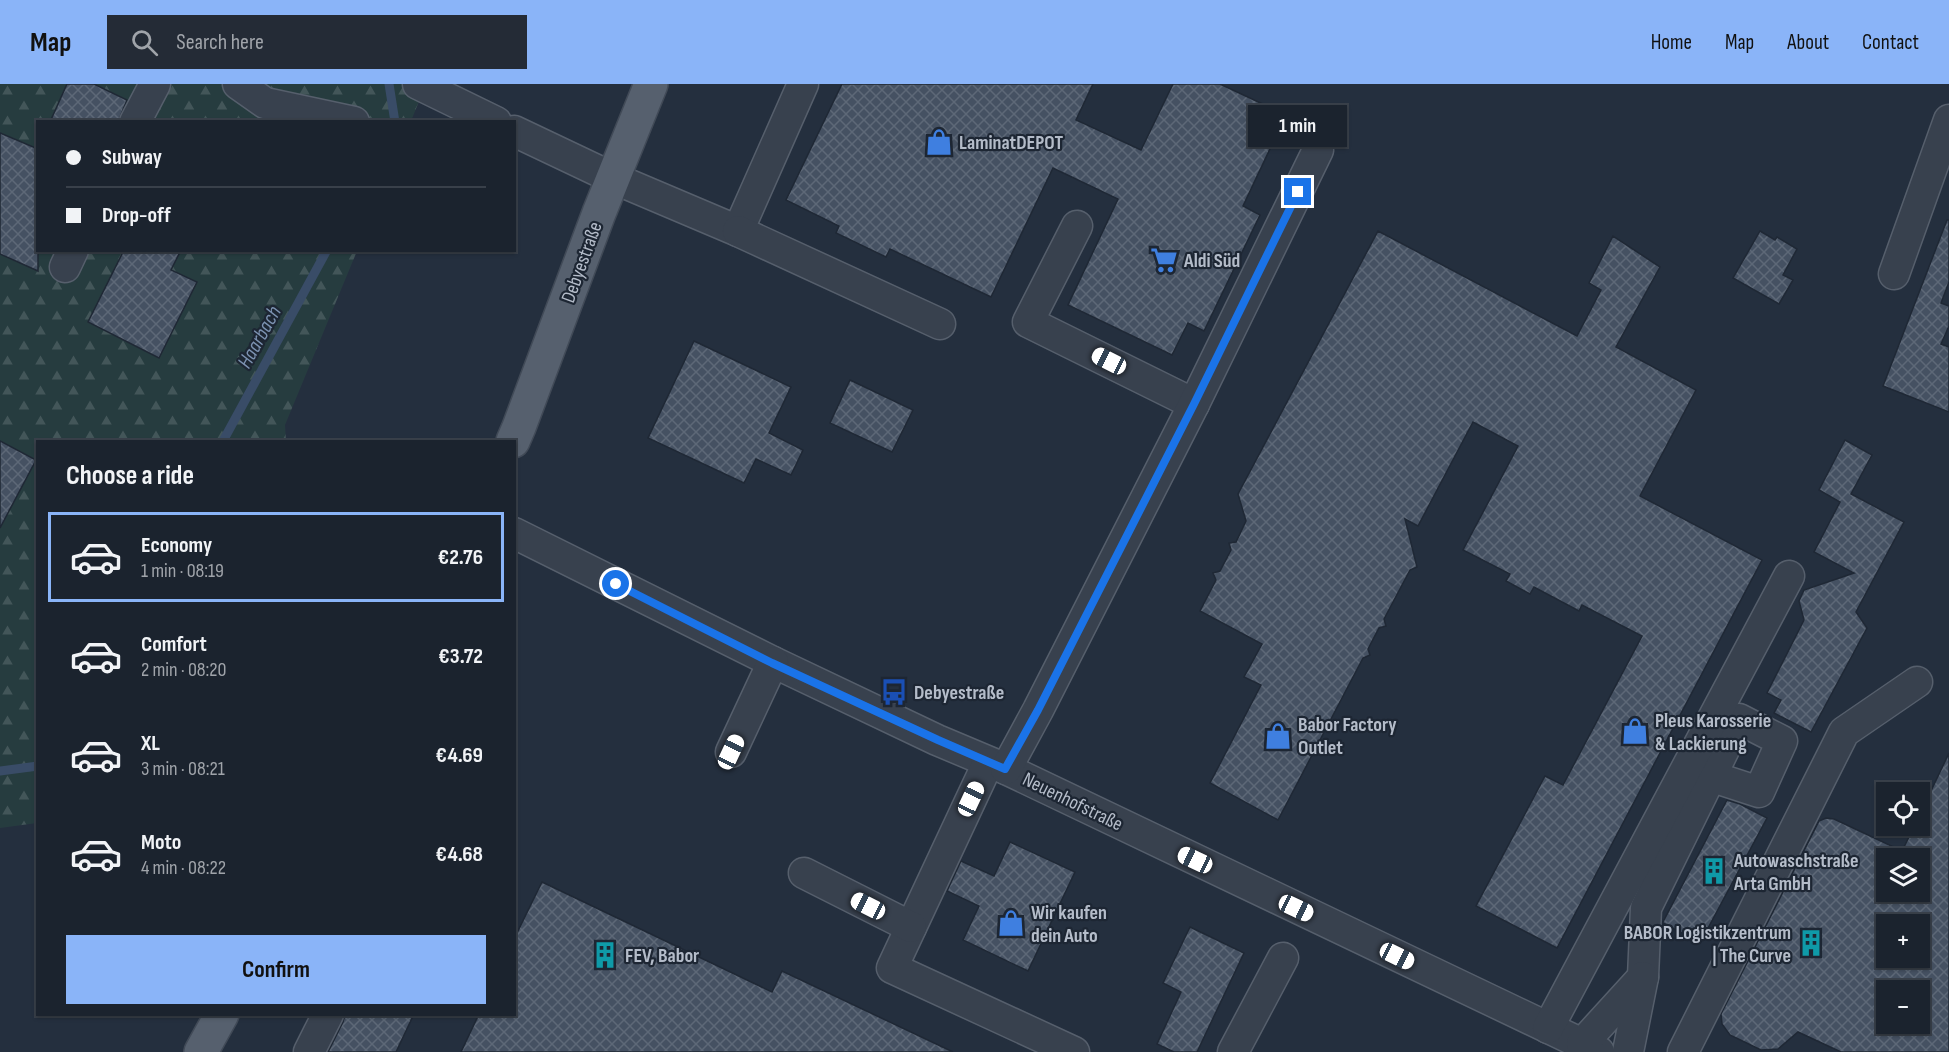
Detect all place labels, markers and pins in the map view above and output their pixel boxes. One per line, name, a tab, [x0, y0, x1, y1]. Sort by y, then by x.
shop icon: LaminatDEPOT	[924, 127, 954, 157]
place label: LaminatDEPOT	[959, 131, 1063, 155]
supermarket icon: Aldi Süd	[1149, 245, 1179, 275]
place label: Aldi Süd	[1183, 249, 1240, 273]
bus stop icon: Debyestraße	[879, 677, 909, 707]
place label: Debyestraße	[914, 681, 1004, 705]
place label: Pleus Karosserie & Lackierung	[1655, 709, 1771, 756]
place label: Babor Factory Outlet	[1298, 713, 1397, 760]
shop icon: Pleus Karosserie & Lackierung	[1620, 716, 1650, 746]
shop icon: Babor Factory Outlet	[1263, 721, 1293, 751]
place label: Autowaschstraße Arta GmbH	[1733, 849, 1859, 896]
building icon: Autowaschstraße Arta GmbH	[1699, 856, 1729, 886]
place label: Wir kaufen dein Auto	[1031, 901, 1107, 948]
shop icon: Wir kaufen dein Auto	[996, 908, 1026, 938]
place label: BABOR Logistikzentrum | The Curve	[1624, 921, 1791, 968]
building icon: BABOR Logistikzentrum | The Curve	[1796, 928, 1826, 958]
building icon: FEV, Babor	[590, 940, 620, 970]
place label: FEV, Babor	[625, 944, 699, 968]

